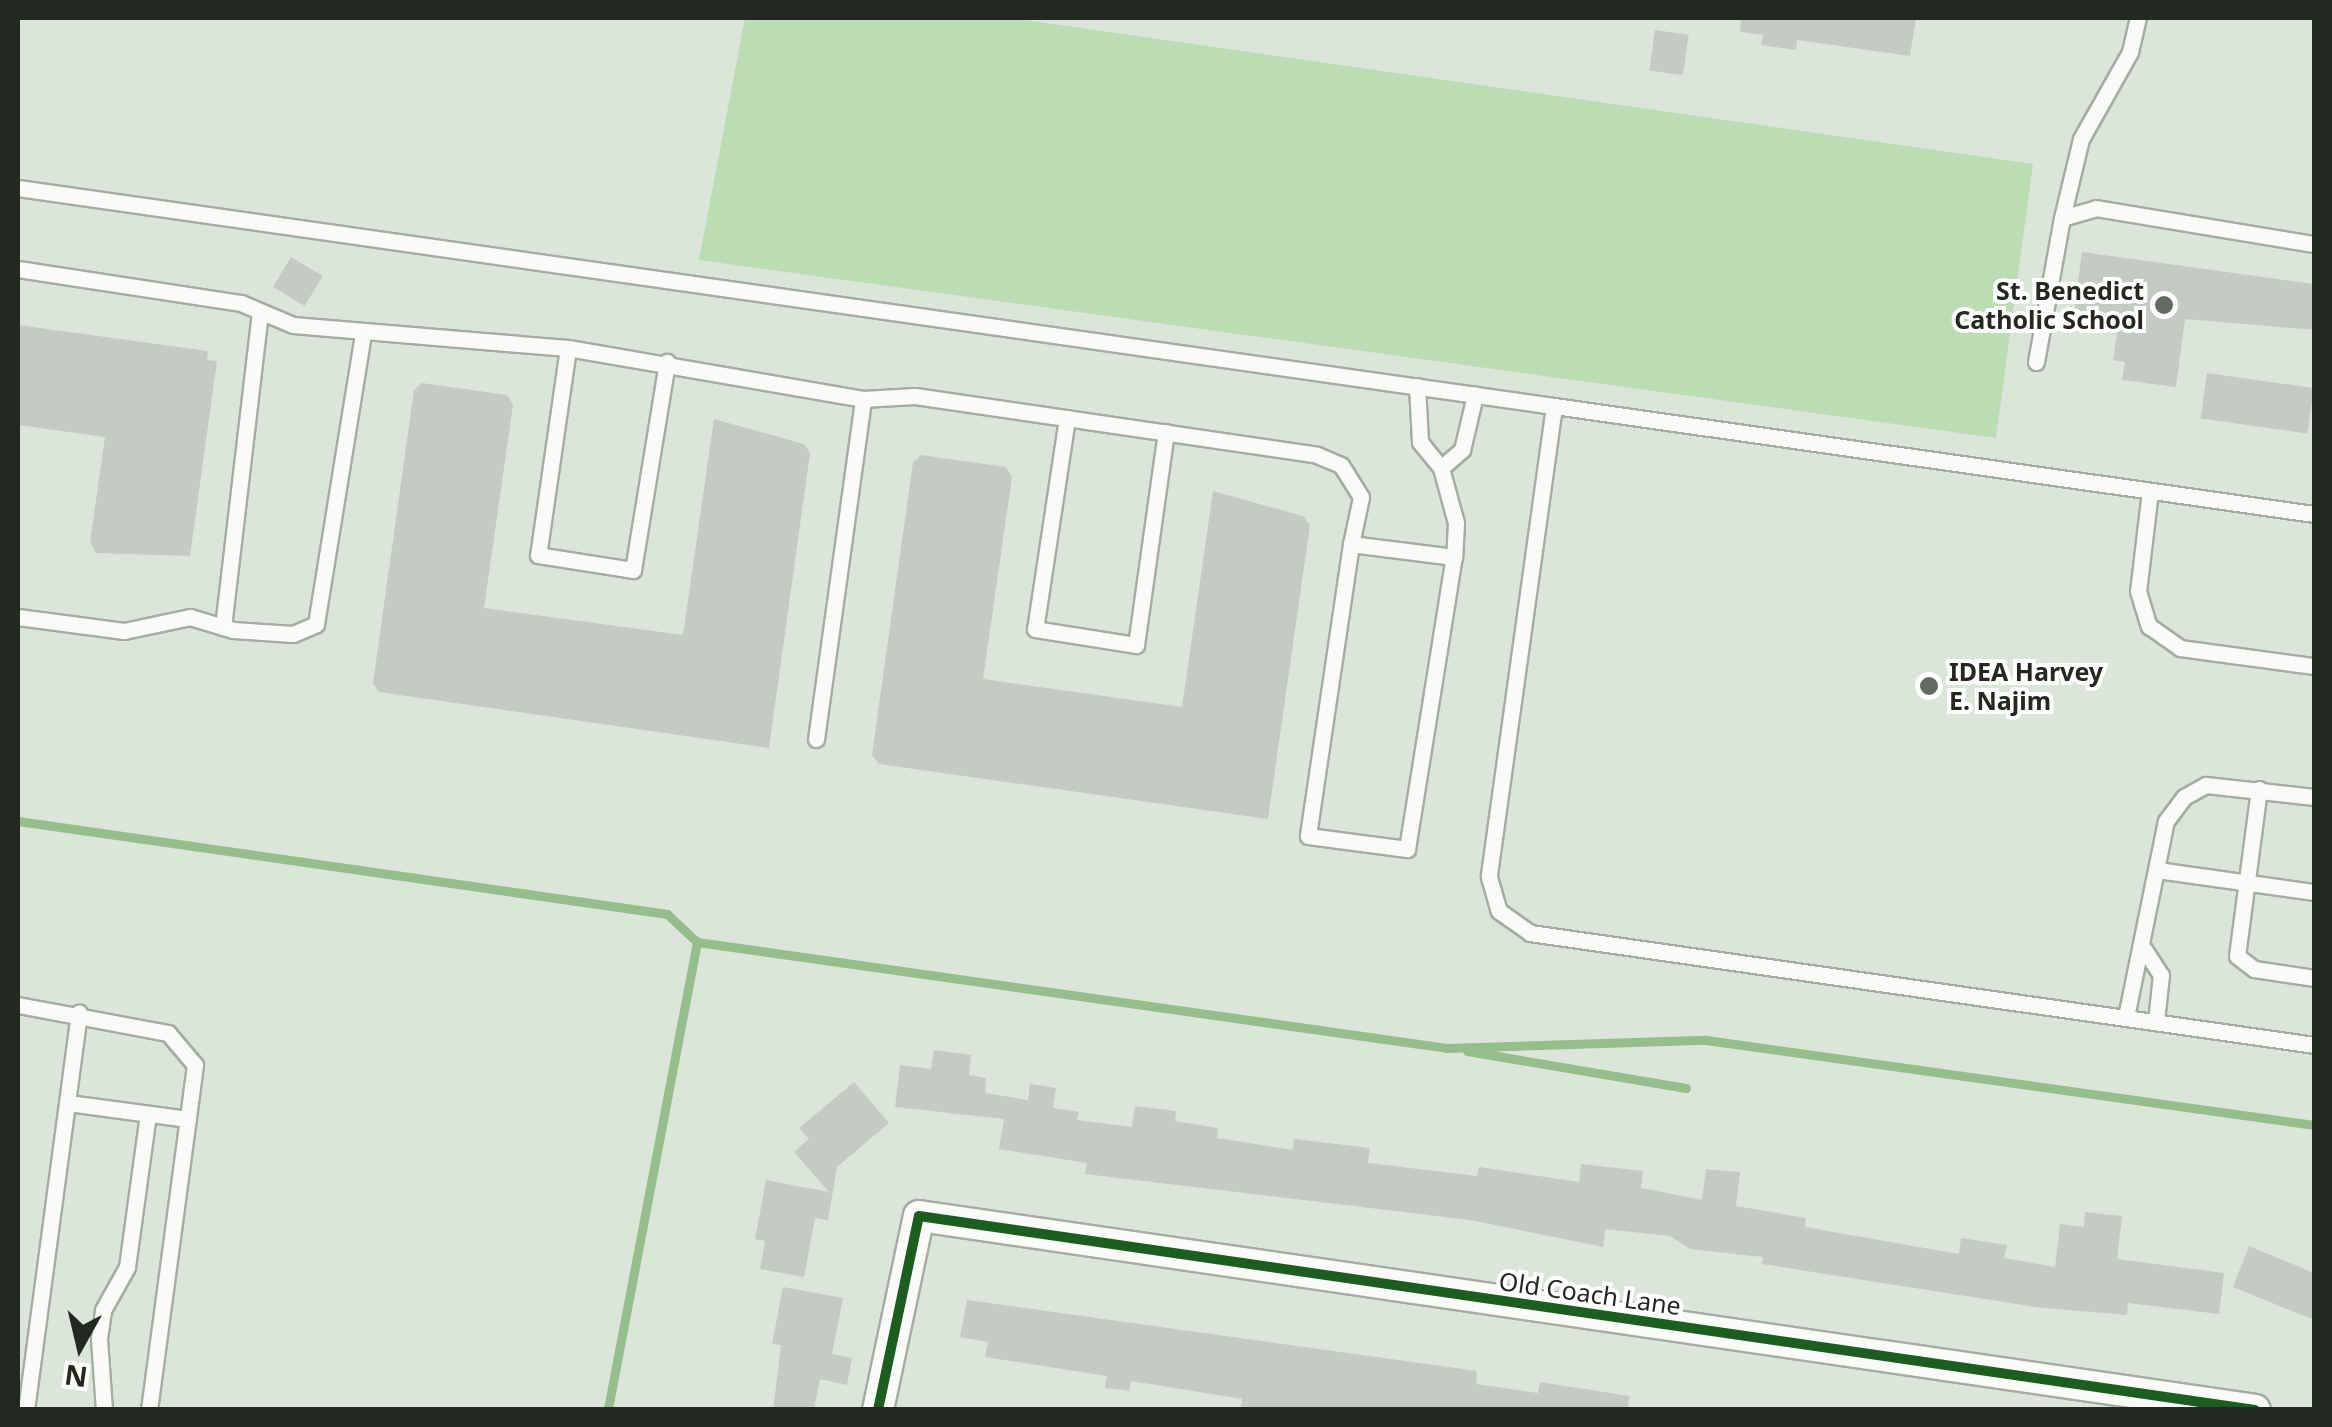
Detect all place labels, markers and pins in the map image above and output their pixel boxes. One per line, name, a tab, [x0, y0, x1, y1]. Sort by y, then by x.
place label: St. Benedict Catholic School	[1954, 276, 2144, 335]
marker: St. Benedict Catholic School	[2153, 294, 2175, 316]
place label: IDEA Harvey E. Najim	[1949, 657, 2103, 716]
marker: IDEA Harvey E. Najim	[1918, 675, 1940, 697]

